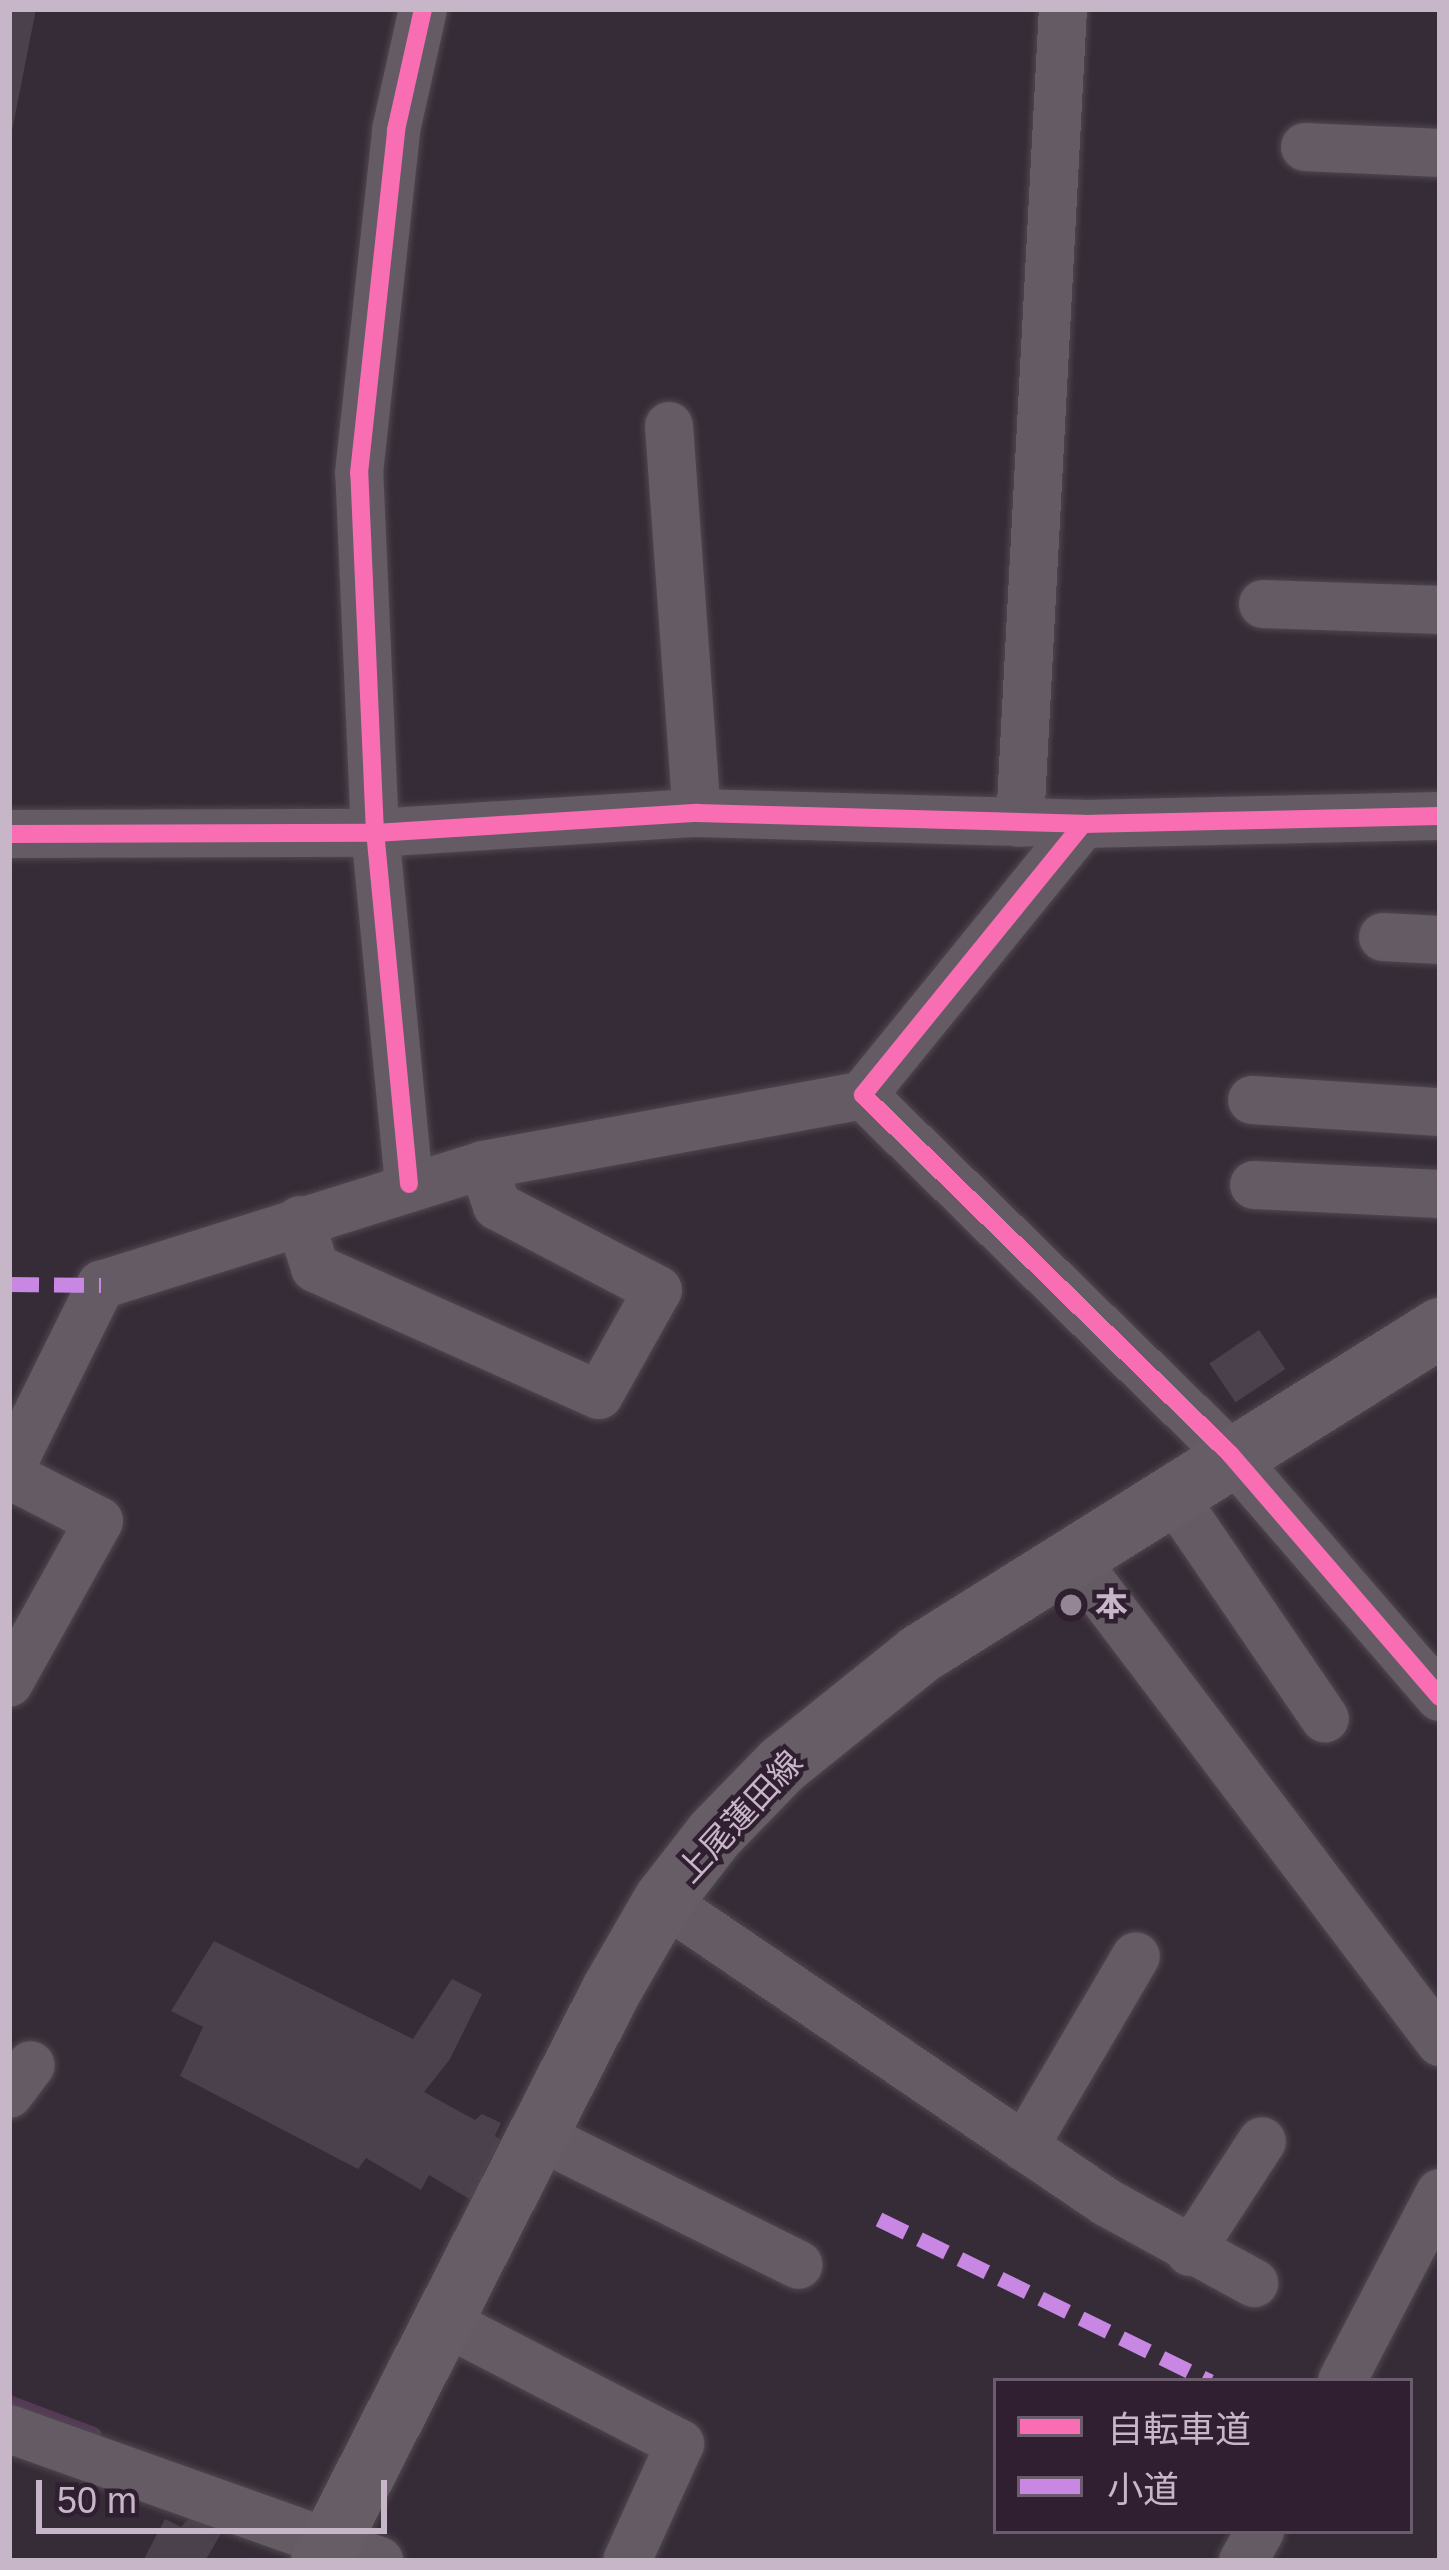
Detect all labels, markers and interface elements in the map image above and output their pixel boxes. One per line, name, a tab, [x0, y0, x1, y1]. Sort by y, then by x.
place label: 本	[1095, 1585, 1128, 1625]
marker: 本	[1058, 1592, 1084, 1618]
street label: 上尾蓮田線	[669, 1743, 811, 1891]
legend	[993, 2378, 1413, 2534]
text: 自転車道	[1107, 2409, 1251, 2450]
scale bar	[42, 2456, 393, 2530]
text: 小道	[1107, 2469, 1179, 2510]
text: 50 m	[57, 2480, 137, 2521]

